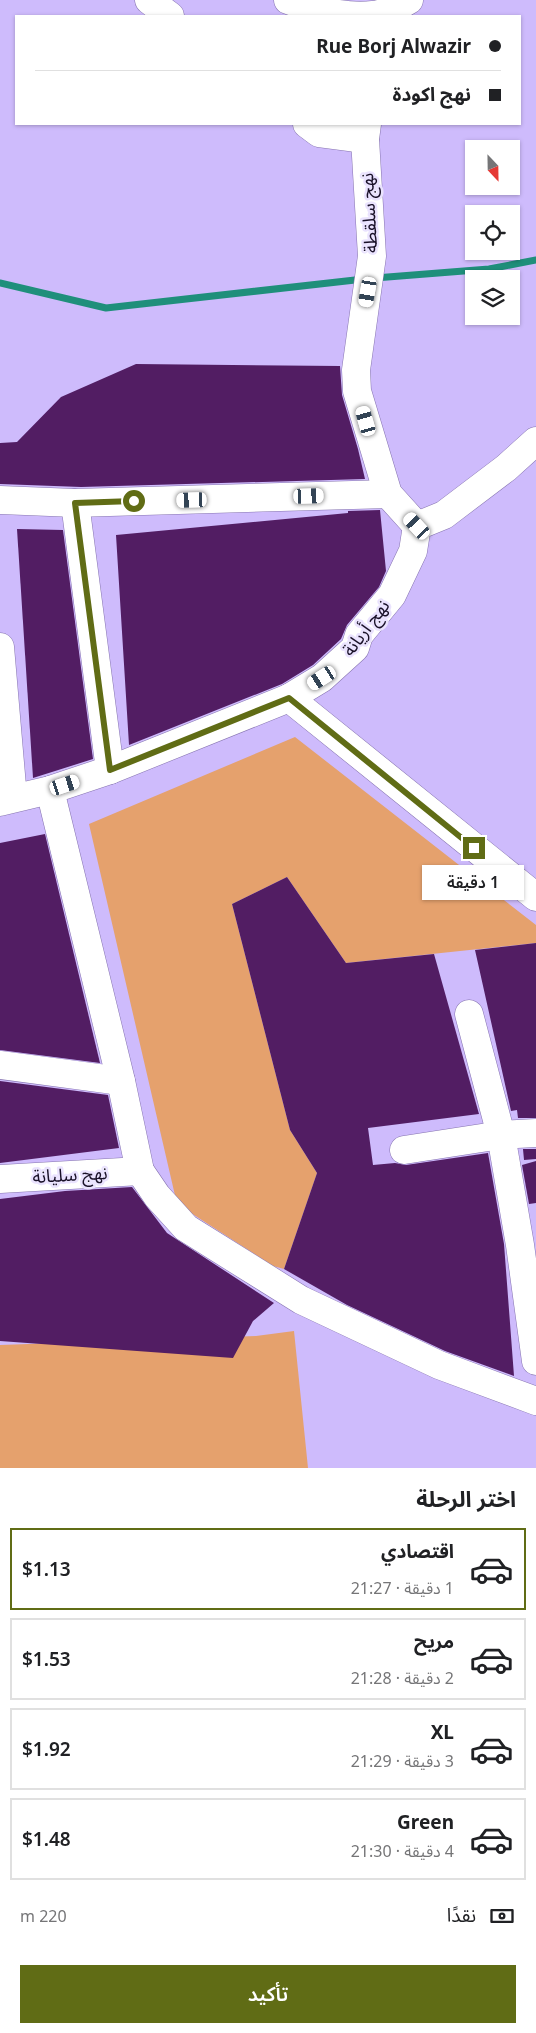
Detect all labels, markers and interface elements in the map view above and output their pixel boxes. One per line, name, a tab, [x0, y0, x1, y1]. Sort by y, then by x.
text: Rue Borj Alwazir	[316, 33, 471, 59]
text: نهج اكودة	[393, 81, 471, 107]
north arrow	[465, 140, 520, 195]
map controls	[465, 140, 520, 325]
street label: نهج سلقطة	[354, 172, 384, 254]
button: locate	[465, 205, 520, 260]
button: layers	[465, 270, 520, 325]
car	[358, 276, 377, 308]
car	[354, 405, 377, 437]
car	[293, 488, 324, 504]
route start	[123, 490, 145, 512]
car	[176, 492, 207, 508]
car	[401, 510, 432, 542]
street label: نهج أريانة	[336, 594, 396, 662]
car	[305, 664, 338, 692]
car	[48, 773, 81, 797]
route end	[463, 837, 485, 859]
callout: 1 دقيقة	[423, 866, 525, 900]
text: 1 دقيقة	[447, 871, 499, 893]
street label: نهج سليانة	[32, 1160, 108, 1190]
text: اختر الرحلة	[416, 1483, 516, 1513]
text: اقتصادي	[381, 1538, 454, 1564]
icon: car	[469, 1547, 514, 1592]
text: $1.13	[22, 1556, 71, 1582]
text: 1 دقيقة · 21:27	[351, 1577, 454, 1599]
text: مريح	[414, 1628, 454, 1654]
icon: car	[469, 1637, 514, 1682]
text: $1.53	[22, 1646, 71, 1672]
text: 2 دقيقة · 21:28	[351, 1667, 454, 1689]
text: XL	[431, 1719, 454, 1745]
icon: car	[469, 1727, 514, 1772]
text: $1.92	[22, 1736, 71, 1762]
text: 3 دقيقة · 21:29	[351, 1750, 454, 1772]
text: Green	[397, 1809, 454, 1835]
icon: car	[469, 1817, 514, 1862]
text: $1.48	[22, 1826, 71, 1852]
text: 4 دقيقة · 21:30	[351, 1840, 454, 1862]
text: نقدًا	[447, 1902, 476, 1928]
icon: cash	[488, 1902, 516, 1930]
text: 220 m	[20, 1905, 67, 1927]
button: تأكيد	[20, 1965, 516, 2023]

